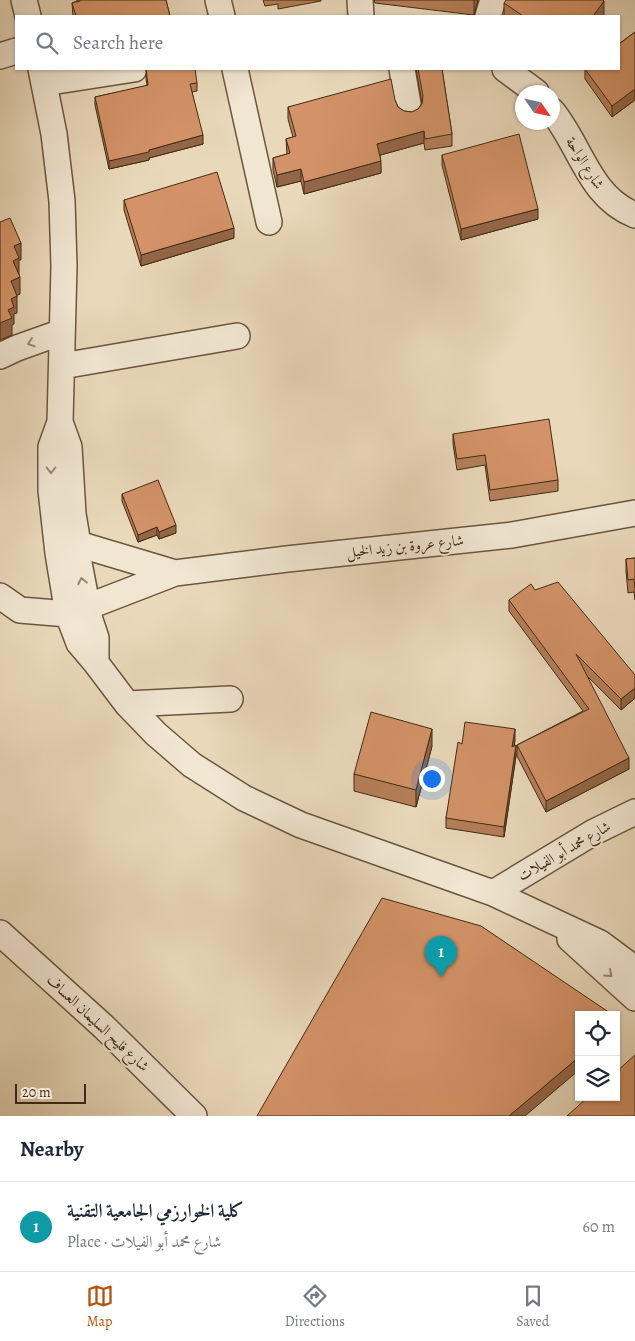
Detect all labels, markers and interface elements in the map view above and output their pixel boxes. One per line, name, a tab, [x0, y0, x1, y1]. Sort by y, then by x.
search box	[15, 15, 620, 70]
icon: search	[33, 29, 61, 57]
text: Search here	[73, 30, 163, 56]
north arrow	[515, 85, 560, 130]
street label: شارع الواحة	[559, 133, 609, 195]
one-way arrow	[27, 337, 36, 347]
one-way arrow	[46, 466, 56, 474]
street label: شارع عروة بن زيد الخيل	[345, 530, 465, 565]
one-way arrow	[78, 576, 88, 585]
your location	[419, 766, 445, 792]
street label: شارع محمد أبو الفيلات	[513, 815, 616, 888]
pin: 1	[425, 936, 457, 977]
one-way arrow	[604, 969, 613, 978]
street label: شارع فليح السليمان العساف	[40, 970, 154, 1079]
map controls	[575, 1011, 620, 1101]
button: locate	[575, 1011, 620, 1056]
button: layers	[575, 1056, 620, 1101]
scale bar	[15, 1081, 86, 1104]
text: 20 m	[22, 1083, 51, 1102]
text: Nearby	[20, 1135, 83, 1163]
text: كلية الخوارزمي الجامعية التقنية	[67, 1198, 244, 1224]
text: 1	[33, 1216, 39, 1238]
text: 60 m	[583, 1216, 615, 1238]
text: Place · شارع محمد أبو الفيلات	[67, 1231, 221, 1253]
tab: Map	[86, 1282, 114, 1331]
tab: Directions	[285, 1282, 345, 1331]
tab: Saved	[516, 1282, 549, 1331]

